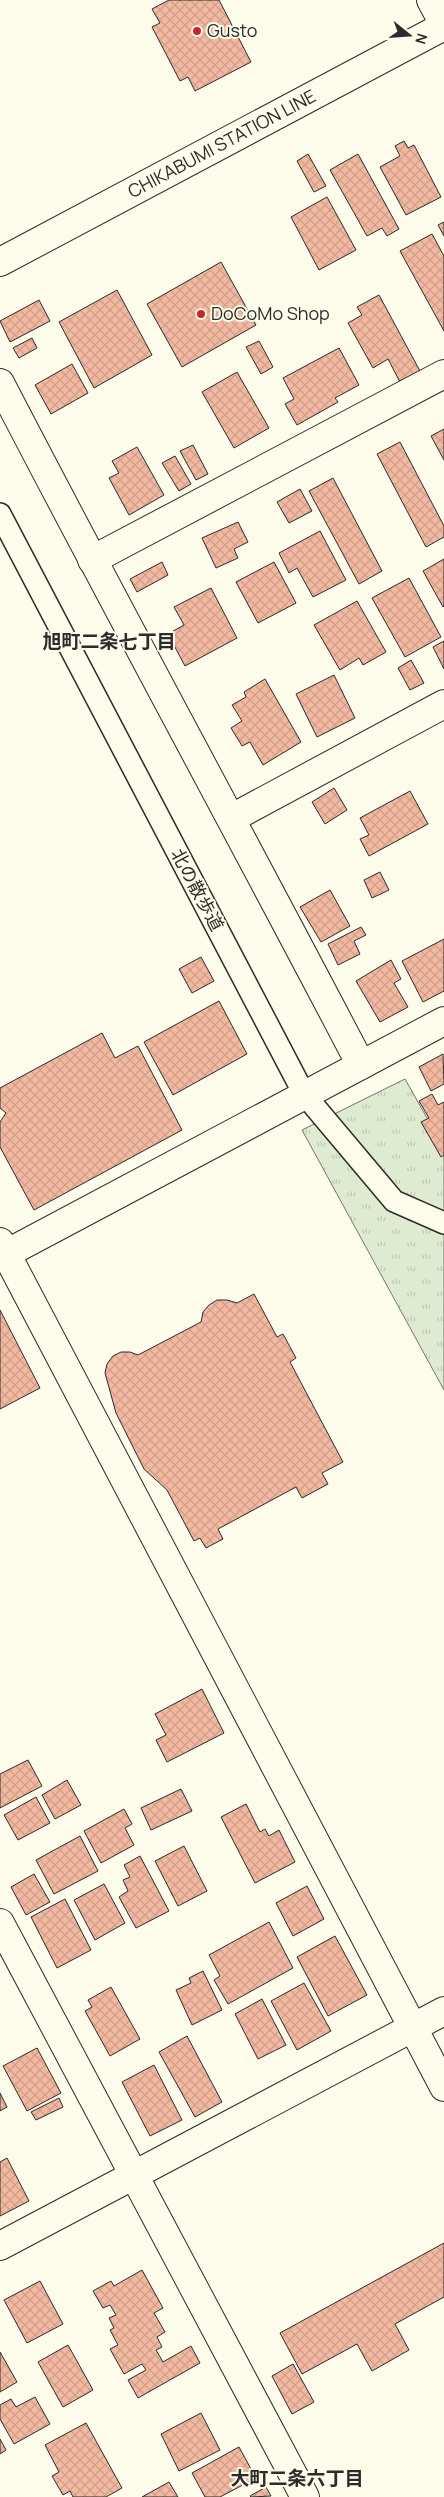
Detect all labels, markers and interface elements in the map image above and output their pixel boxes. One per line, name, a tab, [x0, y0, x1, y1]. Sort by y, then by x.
north arrow	[384, 10, 434, 60]
place label: Gusto	[207, 18, 257, 42]
marker: Gusto	[191, 25, 203, 37]
text: N	[411, 31, 432, 47]
street label: CHIKABUMI STATION LINE	[123, 83, 320, 203]
place label: DoCoMo Shop	[211, 301, 330, 325]
marker: DoCoMo Shop	[195, 308, 207, 320]
district label: 旭町二条七丁目	[42, 628, 176, 654]
street label: 北の散歩道	[166, 844, 230, 935]
district label: 大町二条六丁目	[230, 2465, 364, 2491]

